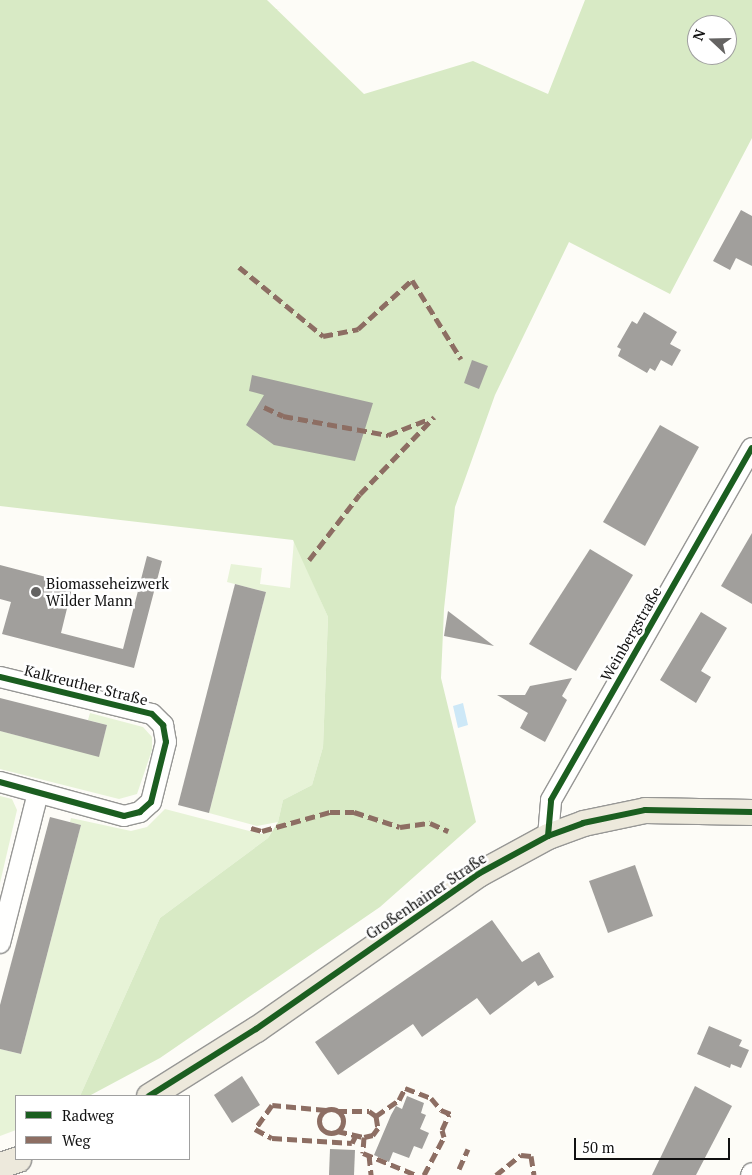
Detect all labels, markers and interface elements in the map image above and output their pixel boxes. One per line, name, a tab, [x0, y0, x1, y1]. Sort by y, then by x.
north arrow	[687, 15, 737, 65]
text: N	[688, 26, 709, 43]
place label: Biomasseheizwerk Wilder Mann	[46, 574, 169, 609]
street label: Weinbergstraße	[597, 584, 665, 684]
marker: Biomasseheizwerk Wilder Mann	[30, 586, 42, 598]
street label: Kalkreuther Straße	[22, 661, 150, 709]
street label: Großenhainer Straße	[362, 849, 490, 943]
legend	[15, 1095, 190, 1160]
text: Radweg	[62, 1105, 114, 1125]
scale bar	[577, 1128, 733, 1160]
text: Weg	[62, 1130, 90, 1150]
text: 50 m	[582, 1137, 615, 1157]

